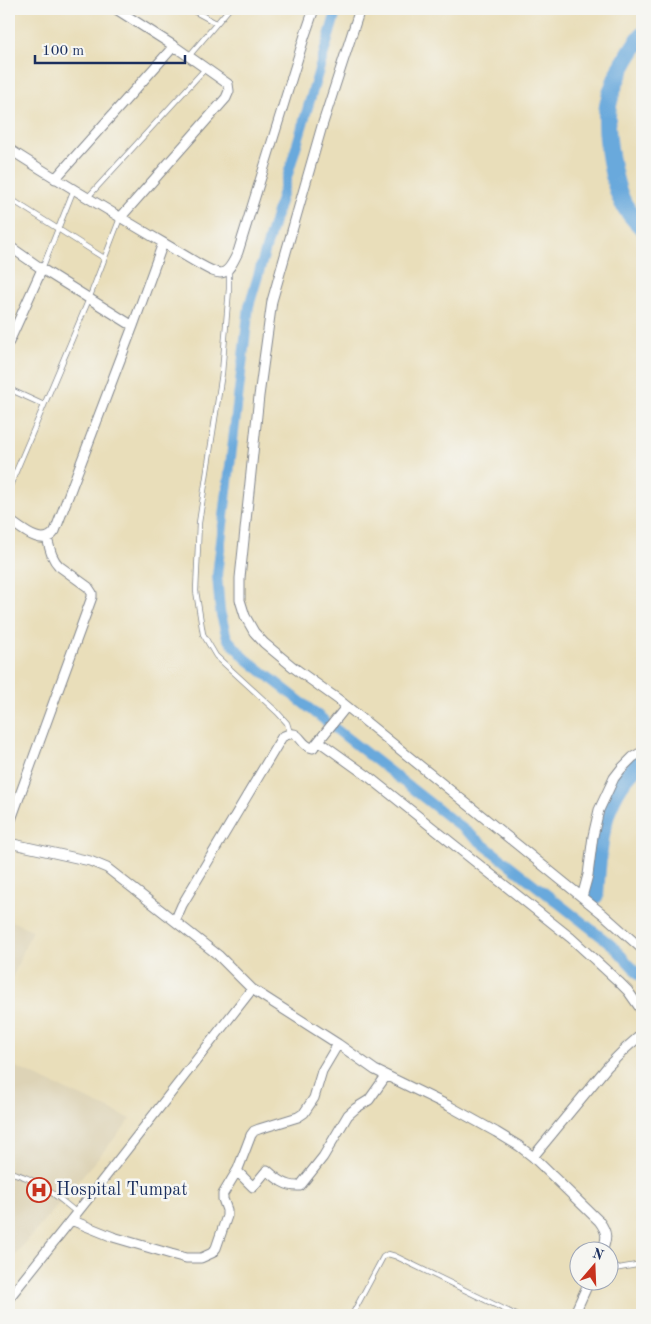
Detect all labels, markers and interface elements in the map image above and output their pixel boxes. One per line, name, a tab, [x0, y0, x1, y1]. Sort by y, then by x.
scale bar	[35, 32, 185, 64]
text: 100 m	[42, 44, 84, 59]
hospital icon: Hospital Tumpat	[26, 1177, 52, 1203]
place label: Hospital Tumpat	[56, 1181, 187, 1199]
north arrow	[568, 1242, 618, 1292]
text: N	[591, 1246, 606, 1263]

